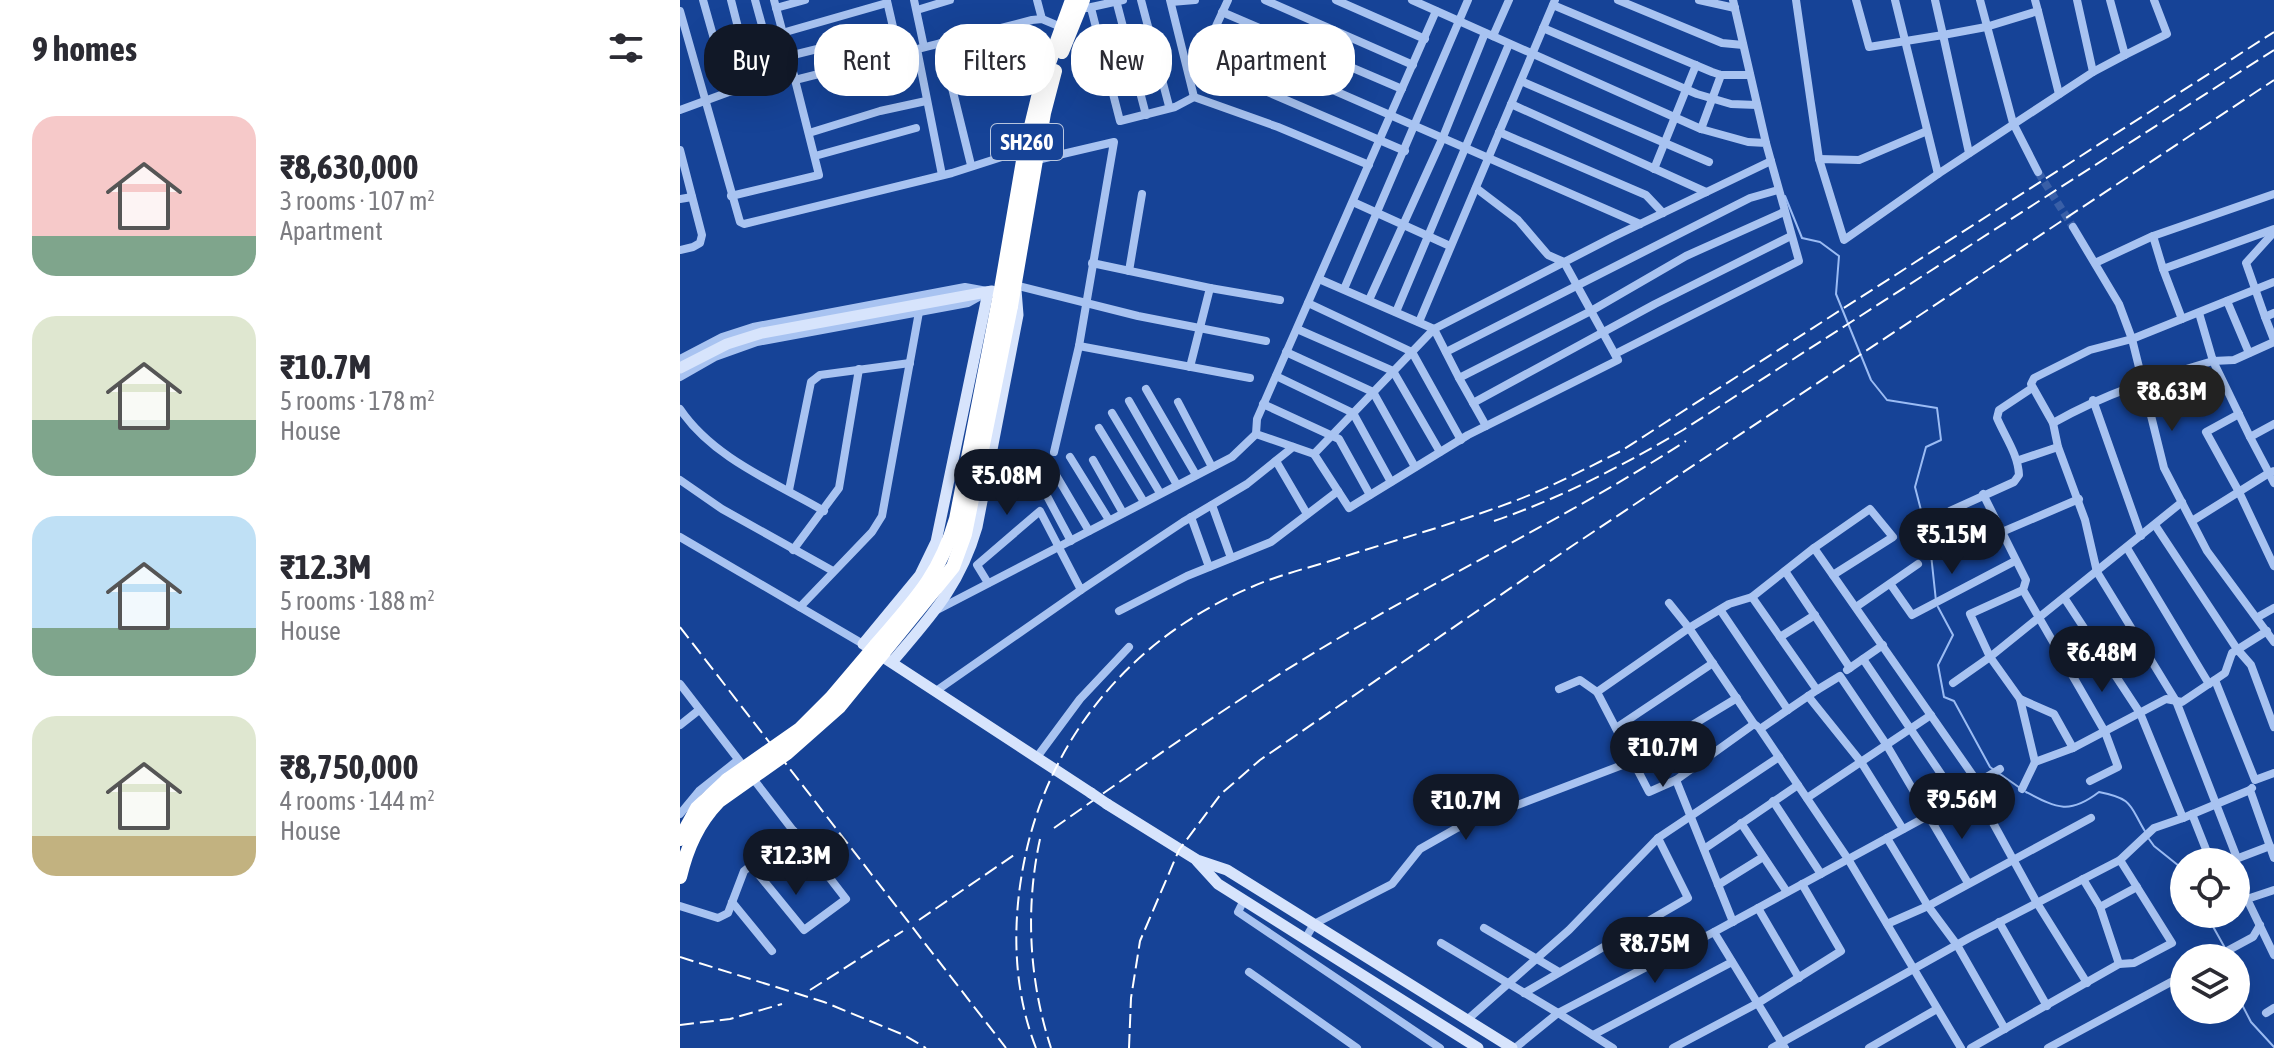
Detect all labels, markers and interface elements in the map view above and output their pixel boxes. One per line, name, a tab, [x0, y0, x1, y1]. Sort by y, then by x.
chip: Buy	[704, 24, 798, 96]
chip: Rent	[814, 24, 919, 96]
chip: Filters	[935, 24, 1055, 96]
chip: New	[1071, 24, 1172, 96]
chip: Apartment	[1188, 24, 1355, 96]
icon: filters	[604, 26, 648, 70]
text: 9 homes	[32, 29, 137, 68]
road number: SH260	[991, 124, 1063, 160]
text: ₹8,630,000	[280, 147, 419, 186]
icon: home	[96, 148, 192, 244]
text: 3 rooms · 107 m²	[280, 186, 435, 216]
text: Apartment	[280, 216, 383, 246]
text: ₹10.7M	[280, 347, 371, 386]
icon: home	[96, 348, 192, 444]
pin: ₹8.63M	[2107, 365, 2237, 433]
text: ₹8.63M	[2137, 376, 2207, 406]
text: 5 rooms · 178 m²	[280, 386, 435, 416]
text: House	[280, 416, 341, 446]
pin: ₹5.08M	[942, 449, 1072, 517]
text: ₹5.08M	[972, 460, 1042, 490]
pin: ₹5.15M	[1887, 508, 2017, 576]
text: ₹5.15M	[1917, 519, 1987, 549]
text: ₹12.3M	[280, 547, 371, 586]
icon: home	[96, 548, 192, 644]
text: 5 rooms · 188 m²	[280, 586, 435, 616]
text: House	[280, 616, 341, 646]
pin: ₹6.48M	[2037, 626, 2167, 694]
text: ₹6.48M	[2067, 637, 2137, 667]
pin: ₹10.7M	[1598, 721, 1728, 789]
text: ₹10.7M	[1628, 732, 1698, 762]
text: ₹8,750,000	[280, 747, 419, 786]
icon: home	[96, 748, 192, 844]
pin: ₹9.56M	[1897, 773, 2027, 841]
pin: ₹10.7M	[1401, 774, 1531, 842]
text: ₹9.56M	[1927, 784, 1997, 814]
text: ₹10.7M	[1431, 785, 1501, 815]
text: 4 rooms · 144 m²	[280, 786, 435, 816]
text: House	[280, 816, 341, 846]
pin: ₹12.3M	[731, 829, 861, 897]
text: ₹12.3M	[761, 840, 831, 870]
map controls	[2170, 848, 2250, 1024]
button: locate	[2170, 848, 2250, 928]
pin: ₹8.75M	[1590, 917, 1720, 985]
text: ₹8.75M	[1620, 928, 1690, 958]
button: layers	[2170, 944, 2250, 1024]

